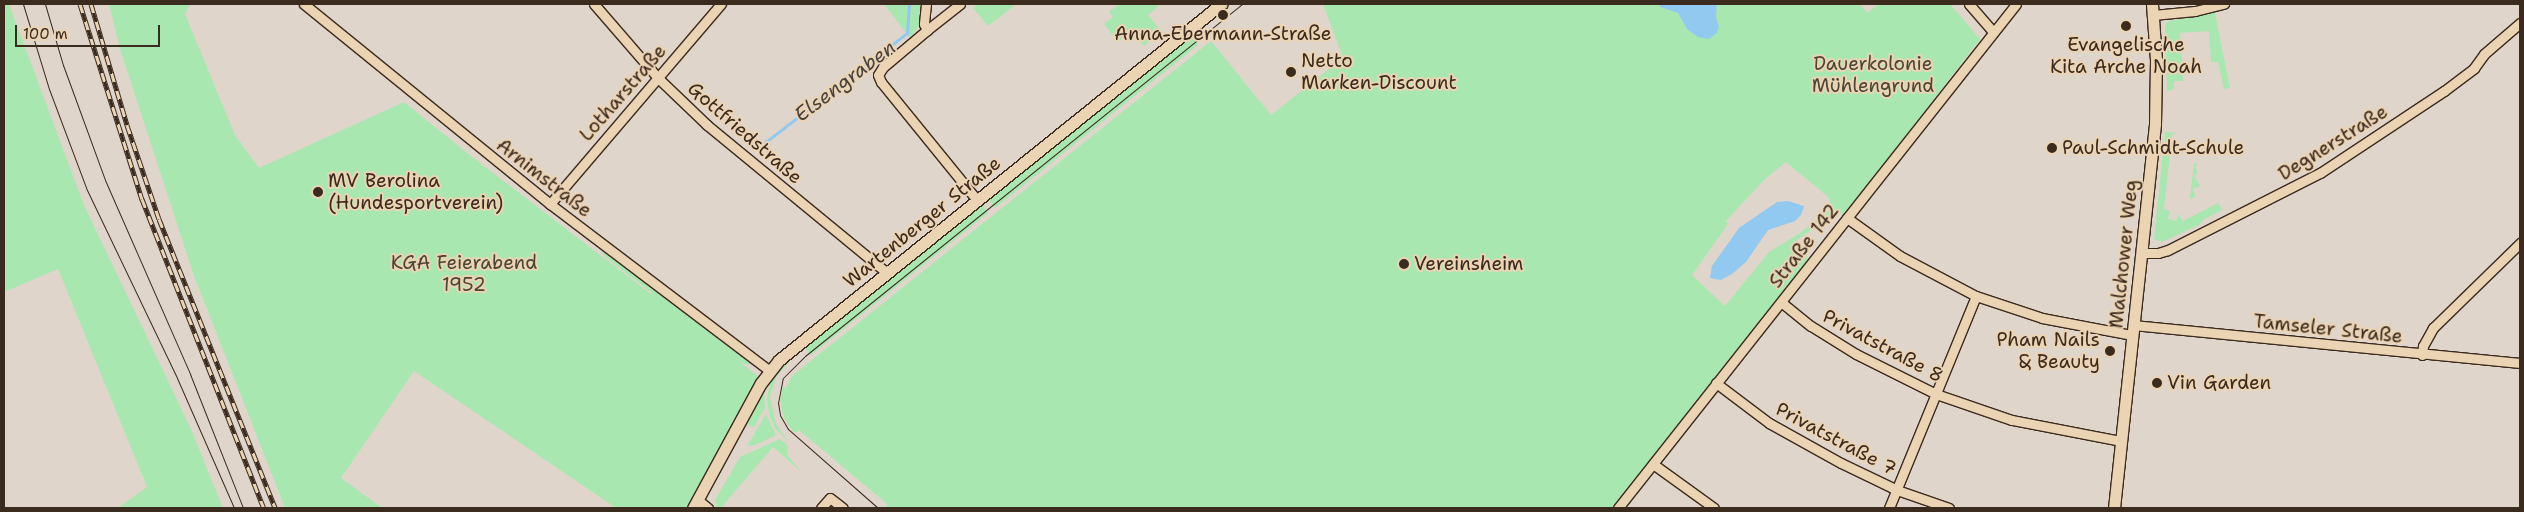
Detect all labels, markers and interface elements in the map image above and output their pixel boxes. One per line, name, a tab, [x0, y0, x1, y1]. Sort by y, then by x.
marker: Anna-Ebermann-Straße	[1217, 9, 1229, 21]
scale bar	[18, 15, 162, 47]
marker: Evangelische Kita Arche Noah	[2120, 20, 2132, 32]
place label: Anna-Ebermann-Straße	[1114, 23, 1332, 45]
text: 100 m	[23, 24, 68, 44]
place label: Evangelische Kita Arche Noah	[2050, 34, 2202, 78]
water label: Elsengraben	[790, 35, 900, 127]
street label: Lotharstraße	[575, 40, 671, 146]
place label: Netto Marken-Discount	[1301, 50, 1457, 94]
park label: Dauerkolonie Mühlengrund	[1812, 53, 1934, 97]
marker: Netto Marken-Discount	[1285, 66, 1297, 78]
street label: Gottfriedstraße	[683, 77, 807, 189]
street label: Degnerstraße	[2274, 100, 2392, 186]
street label: Arnimstraße	[492, 134, 596, 222]
place label: Paul-Schmidt-Schule	[2062, 137, 2244, 159]
marker: Paul-Schmidt-Schule	[2046, 142, 2058, 154]
street label: Wartenberger Straße	[839, 152, 1005, 292]
place label: MV Berolina (Hundesportverein)	[328, 170, 503, 214]
street label: Malchower Weg	[2105, 178, 2143, 330]
marker: MV Berolina (Hundesportverein)	[312, 186, 324, 198]
street label: Straße 142	[1764, 200, 1844, 292]
park label: KGA Feierabend 1952	[391, 252, 537, 296]
place label: Vereinsheim	[1414, 253, 1523, 275]
marker: Vereinsheim	[1398, 258, 1410, 270]
street label: Privatstraße 8	[1819, 305, 1947, 387]
street label: Tamseler Straße	[2252, 310, 2404, 348]
place label: Pham Nails & Beauty	[1997, 329, 2100, 373]
marker: Pham Nails & Beauty	[2104, 345, 2116, 357]
place label: Vin Garden	[2167, 372, 2271, 394]
marker: Vin Garden	[2151, 377, 2163, 389]
street label: Privatstraße 7	[1772, 398, 1900, 480]

